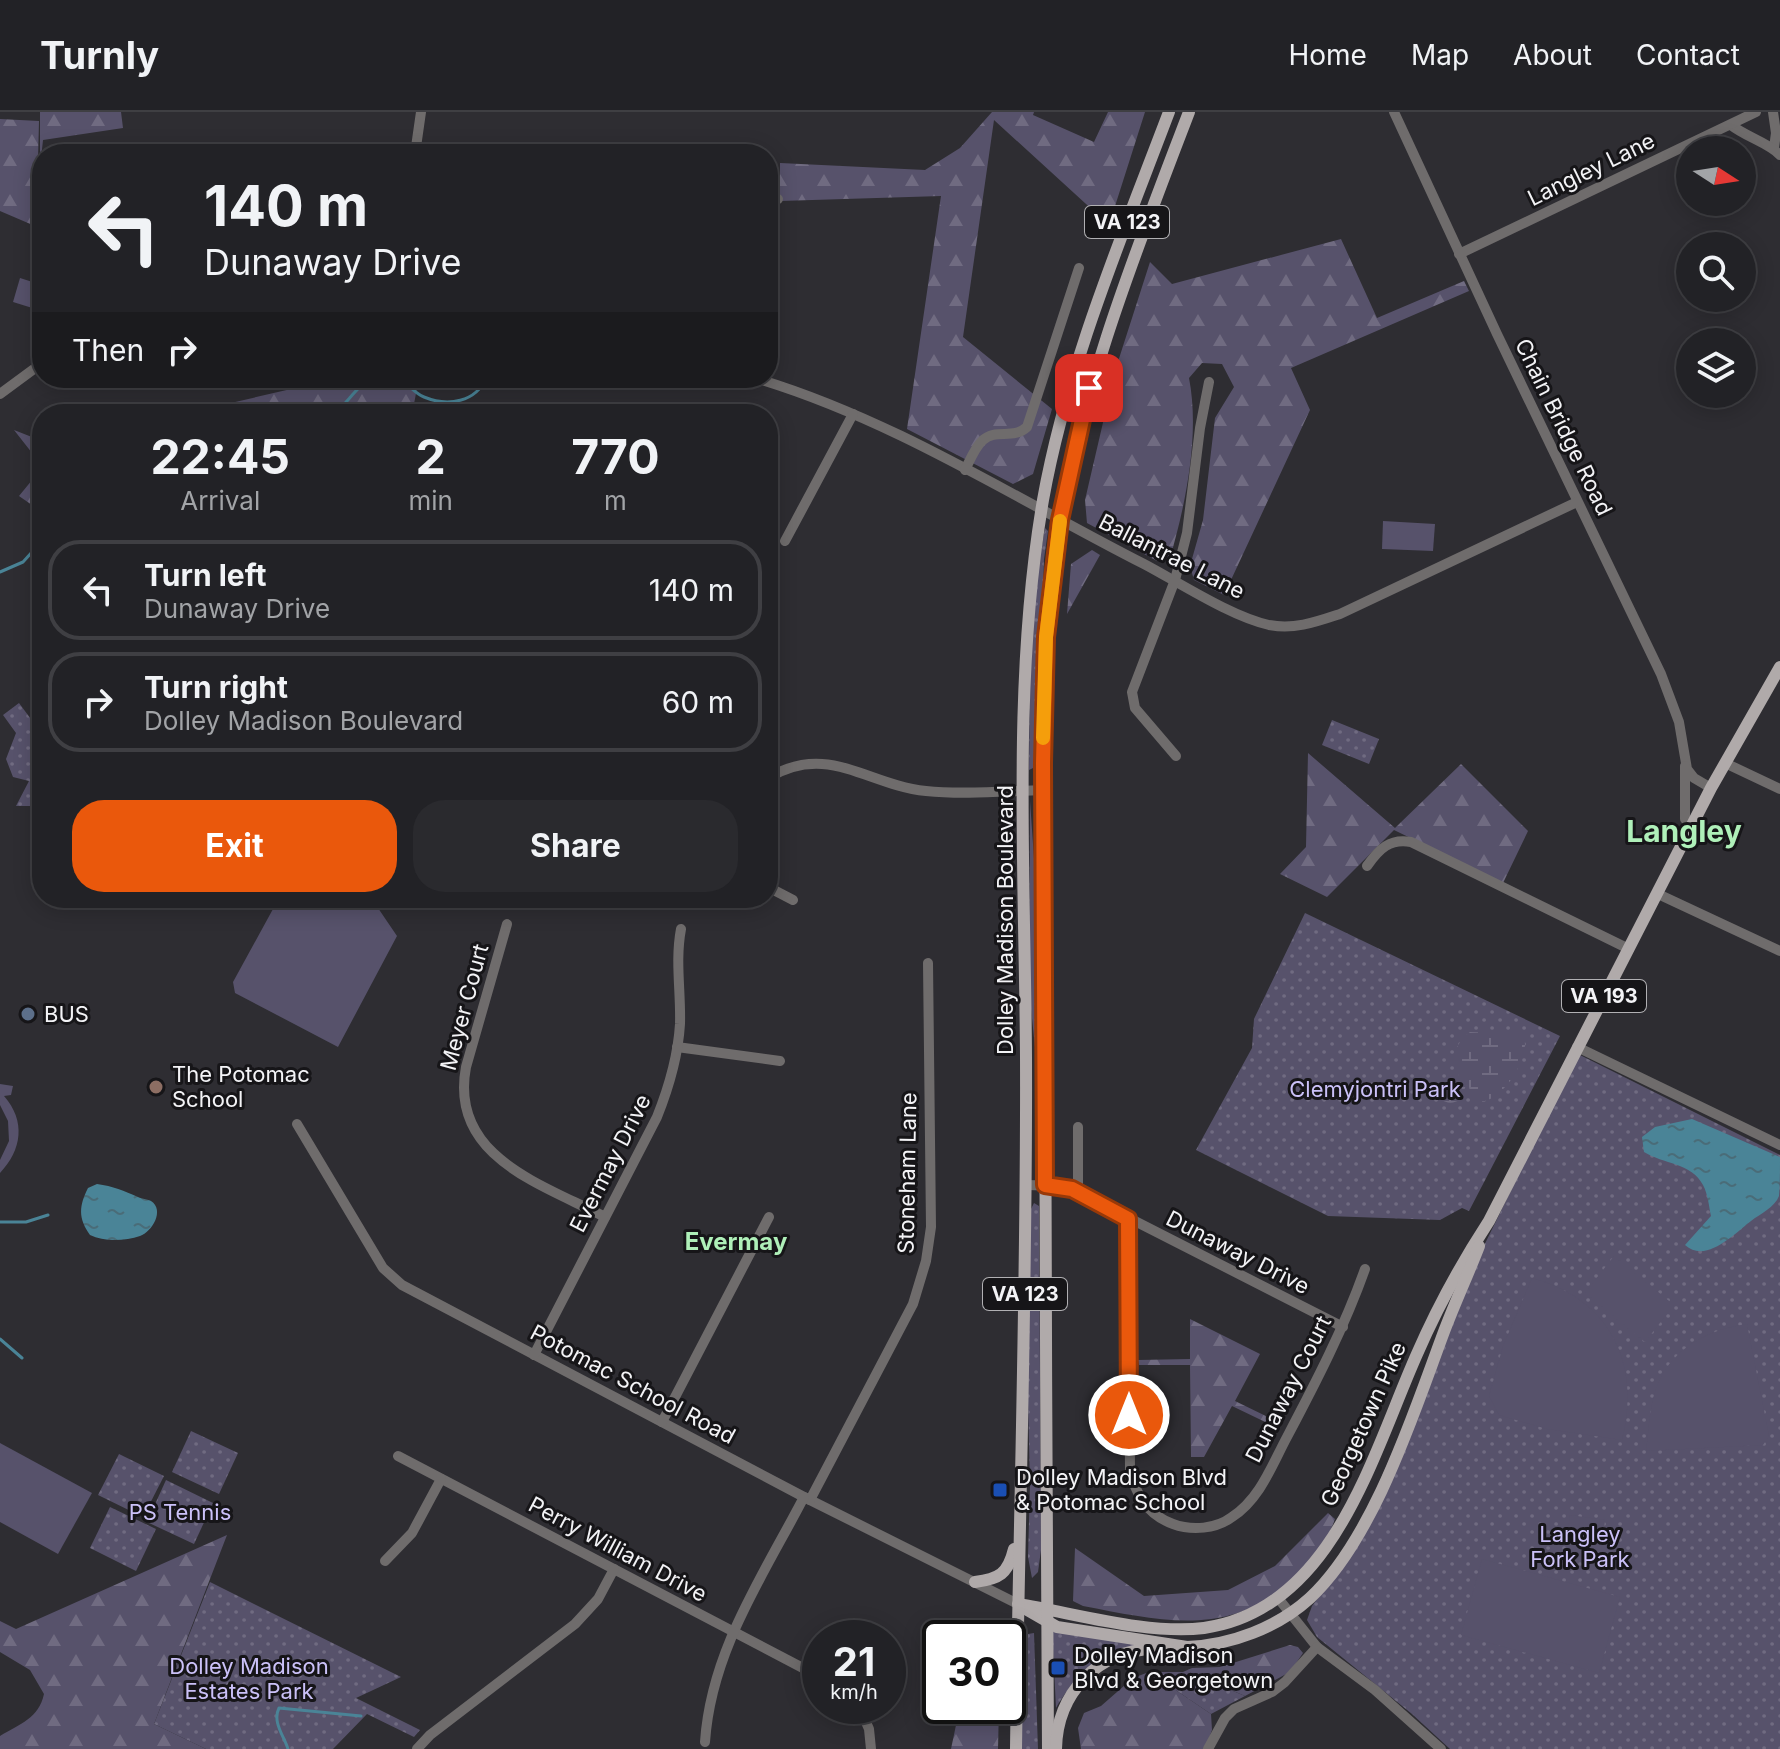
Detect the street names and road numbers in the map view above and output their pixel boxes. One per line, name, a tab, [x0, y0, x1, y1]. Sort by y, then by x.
street label: Langley Lane	[1523, 127, 1659, 211]
road number: VA 123	[1085, 206, 1169, 238]
street label: Chain Bridge Road	[1510, 334, 1618, 520]
street label: Ballantrae Lane	[1095, 508, 1249, 604]
street label: Dolley Madison Boulevard	[992, 785, 1018, 1055]
street label: Meyer Court	[435, 941, 493, 1073]
road number: VA 193	[1562, 980, 1646, 1012]
street label: Evermay Drive	[564, 1090, 656, 1236]
street label: Stoneham Lane	[893, 1092, 921, 1254]
street label: Dunaway Drive	[1162, 1205, 1314, 1299]
road number: VA 123	[983, 1278, 1067, 1310]
street label: Dunaway Court	[1240, 1311, 1336, 1467]
street label: Potomac School Road	[526, 1319, 740, 1449]
street label: Georgetown Pike	[1315, 1338, 1411, 1510]
street label: Perry William Drive	[524, 1491, 712, 1607]

